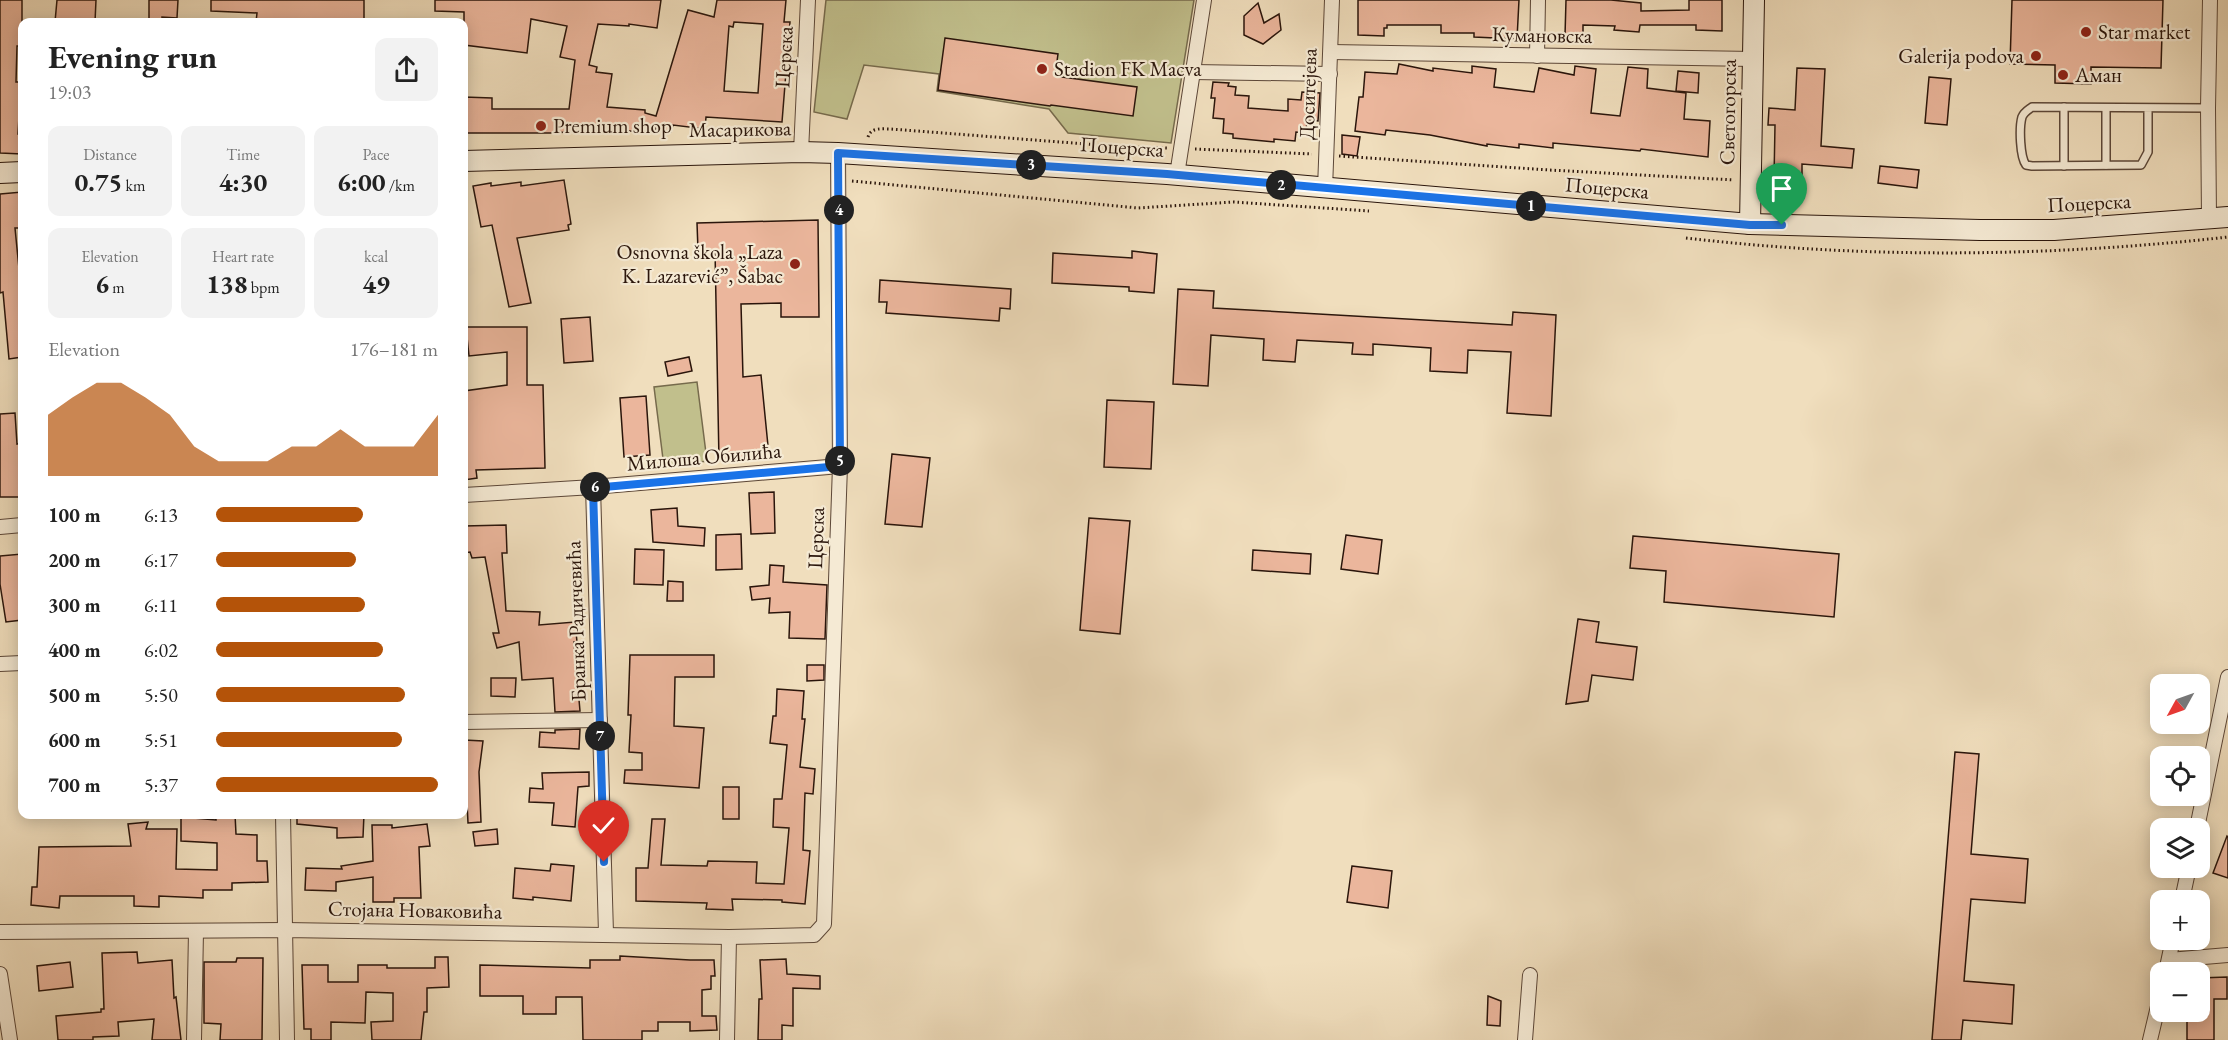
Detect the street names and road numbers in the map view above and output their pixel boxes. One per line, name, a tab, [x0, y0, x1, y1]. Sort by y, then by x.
street label: Кумановска	[1492, 20, 1593, 49]
street label: Церска	[768, 25, 799, 89]
street label: Доситејева	[1292, 47, 1323, 140]
street label: Светогорска	[1713, 58, 1742, 165]
street label: Масарикова	[688, 114, 792, 143]
street label: Поцерска	[1079, 130, 1165, 163]
street label: Поцерска	[1564, 170, 1651, 205]
street label: Поцерска	[2046, 187, 2132, 218]
street label: Милоша Обилића	[626, 436, 783, 477]
street label: Церска	[801, 506, 830, 569]
street label: Бранка Радичевића	[559, 540, 592, 702]
street label: Стојана Новаковића	[328, 894, 503, 925]

